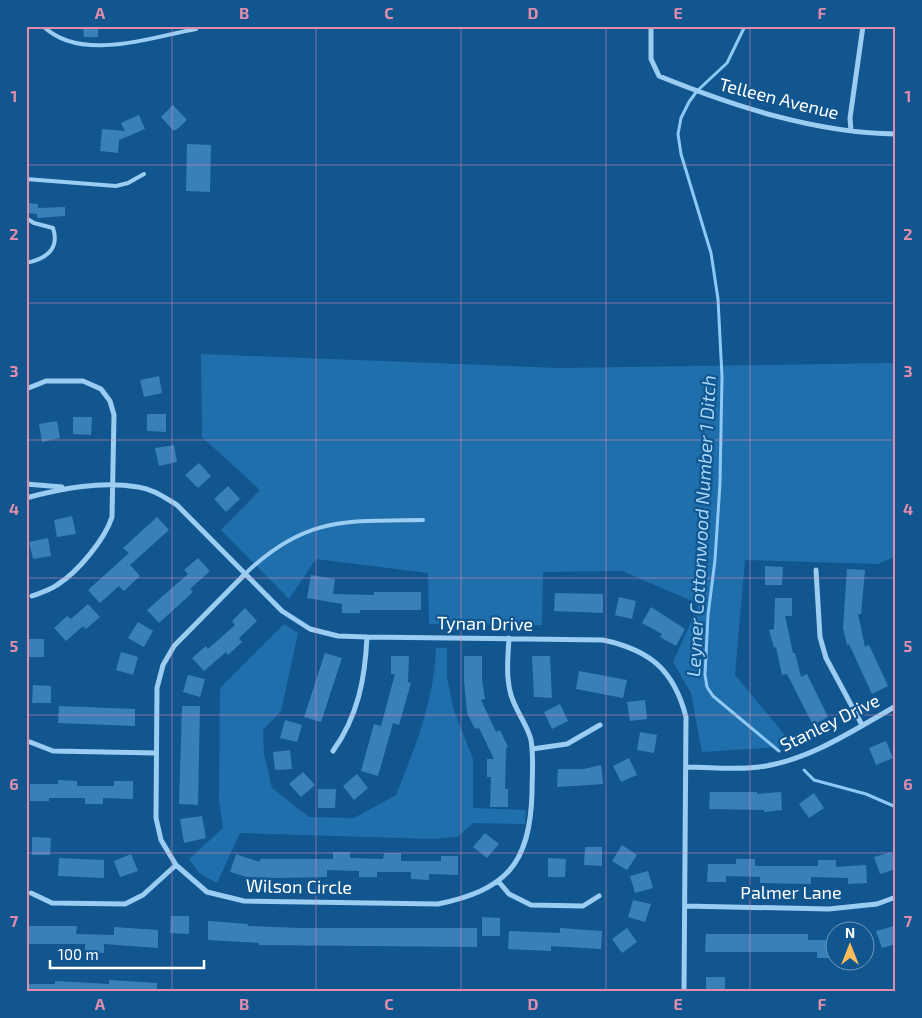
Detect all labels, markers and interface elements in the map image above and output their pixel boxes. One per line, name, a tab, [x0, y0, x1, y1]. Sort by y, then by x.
text: A	[95, 3, 106, 22]
text: B	[239, 3, 249, 22]
text: C	[384, 3, 394, 22]
text: D	[528, 3, 539, 22]
text: E	[673, 3, 683, 22]
text: F	[818, 3, 827, 22]
street label: Telleen Avenue	[717, 73, 841, 124]
text: 1	[11, 86, 17, 105]
text: 1	[905, 86, 911, 105]
text: 2	[9, 224, 19, 243]
text: 2	[903, 224, 913, 243]
text: 3	[9, 361, 19, 380]
text: 3	[903, 361, 913, 380]
water label: Leyner Cottonwood Number 1 Ditch	[681, 375, 721, 677]
text: 4	[9, 499, 19, 518]
text: 4	[903, 499, 913, 518]
street label: Tynan Drive	[437, 611, 533, 635]
text: 5	[10, 636, 19, 655]
text: 5	[904, 636, 913, 655]
street label: Stanley Drive	[776, 689, 883, 756]
text: 6	[9, 774, 19, 793]
text: 6	[903, 774, 913, 793]
street label: Wilson Circle	[246, 874, 352, 898]
street label: Palmer Lane	[740, 881, 842, 903]
text: 7	[10, 911, 19, 930]
text: 7	[904, 911, 913, 930]
north arrow	[824, 920, 874, 970]
text: N	[845, 924, 855, 941]
scale bar	[50, 938, 204, 970]
text: 100 m	[58, 945, 99, 963]
text: A	[95, 994, 106, 1013]
text: B	[239, 994, 249, 1013]
text: C	[384, 994, 394, 1013]
text: D	[528, 994, 539, 1013]
text: E	[673, 994, 683, 1013]
text: F	[818, 994, 827, 1013]

